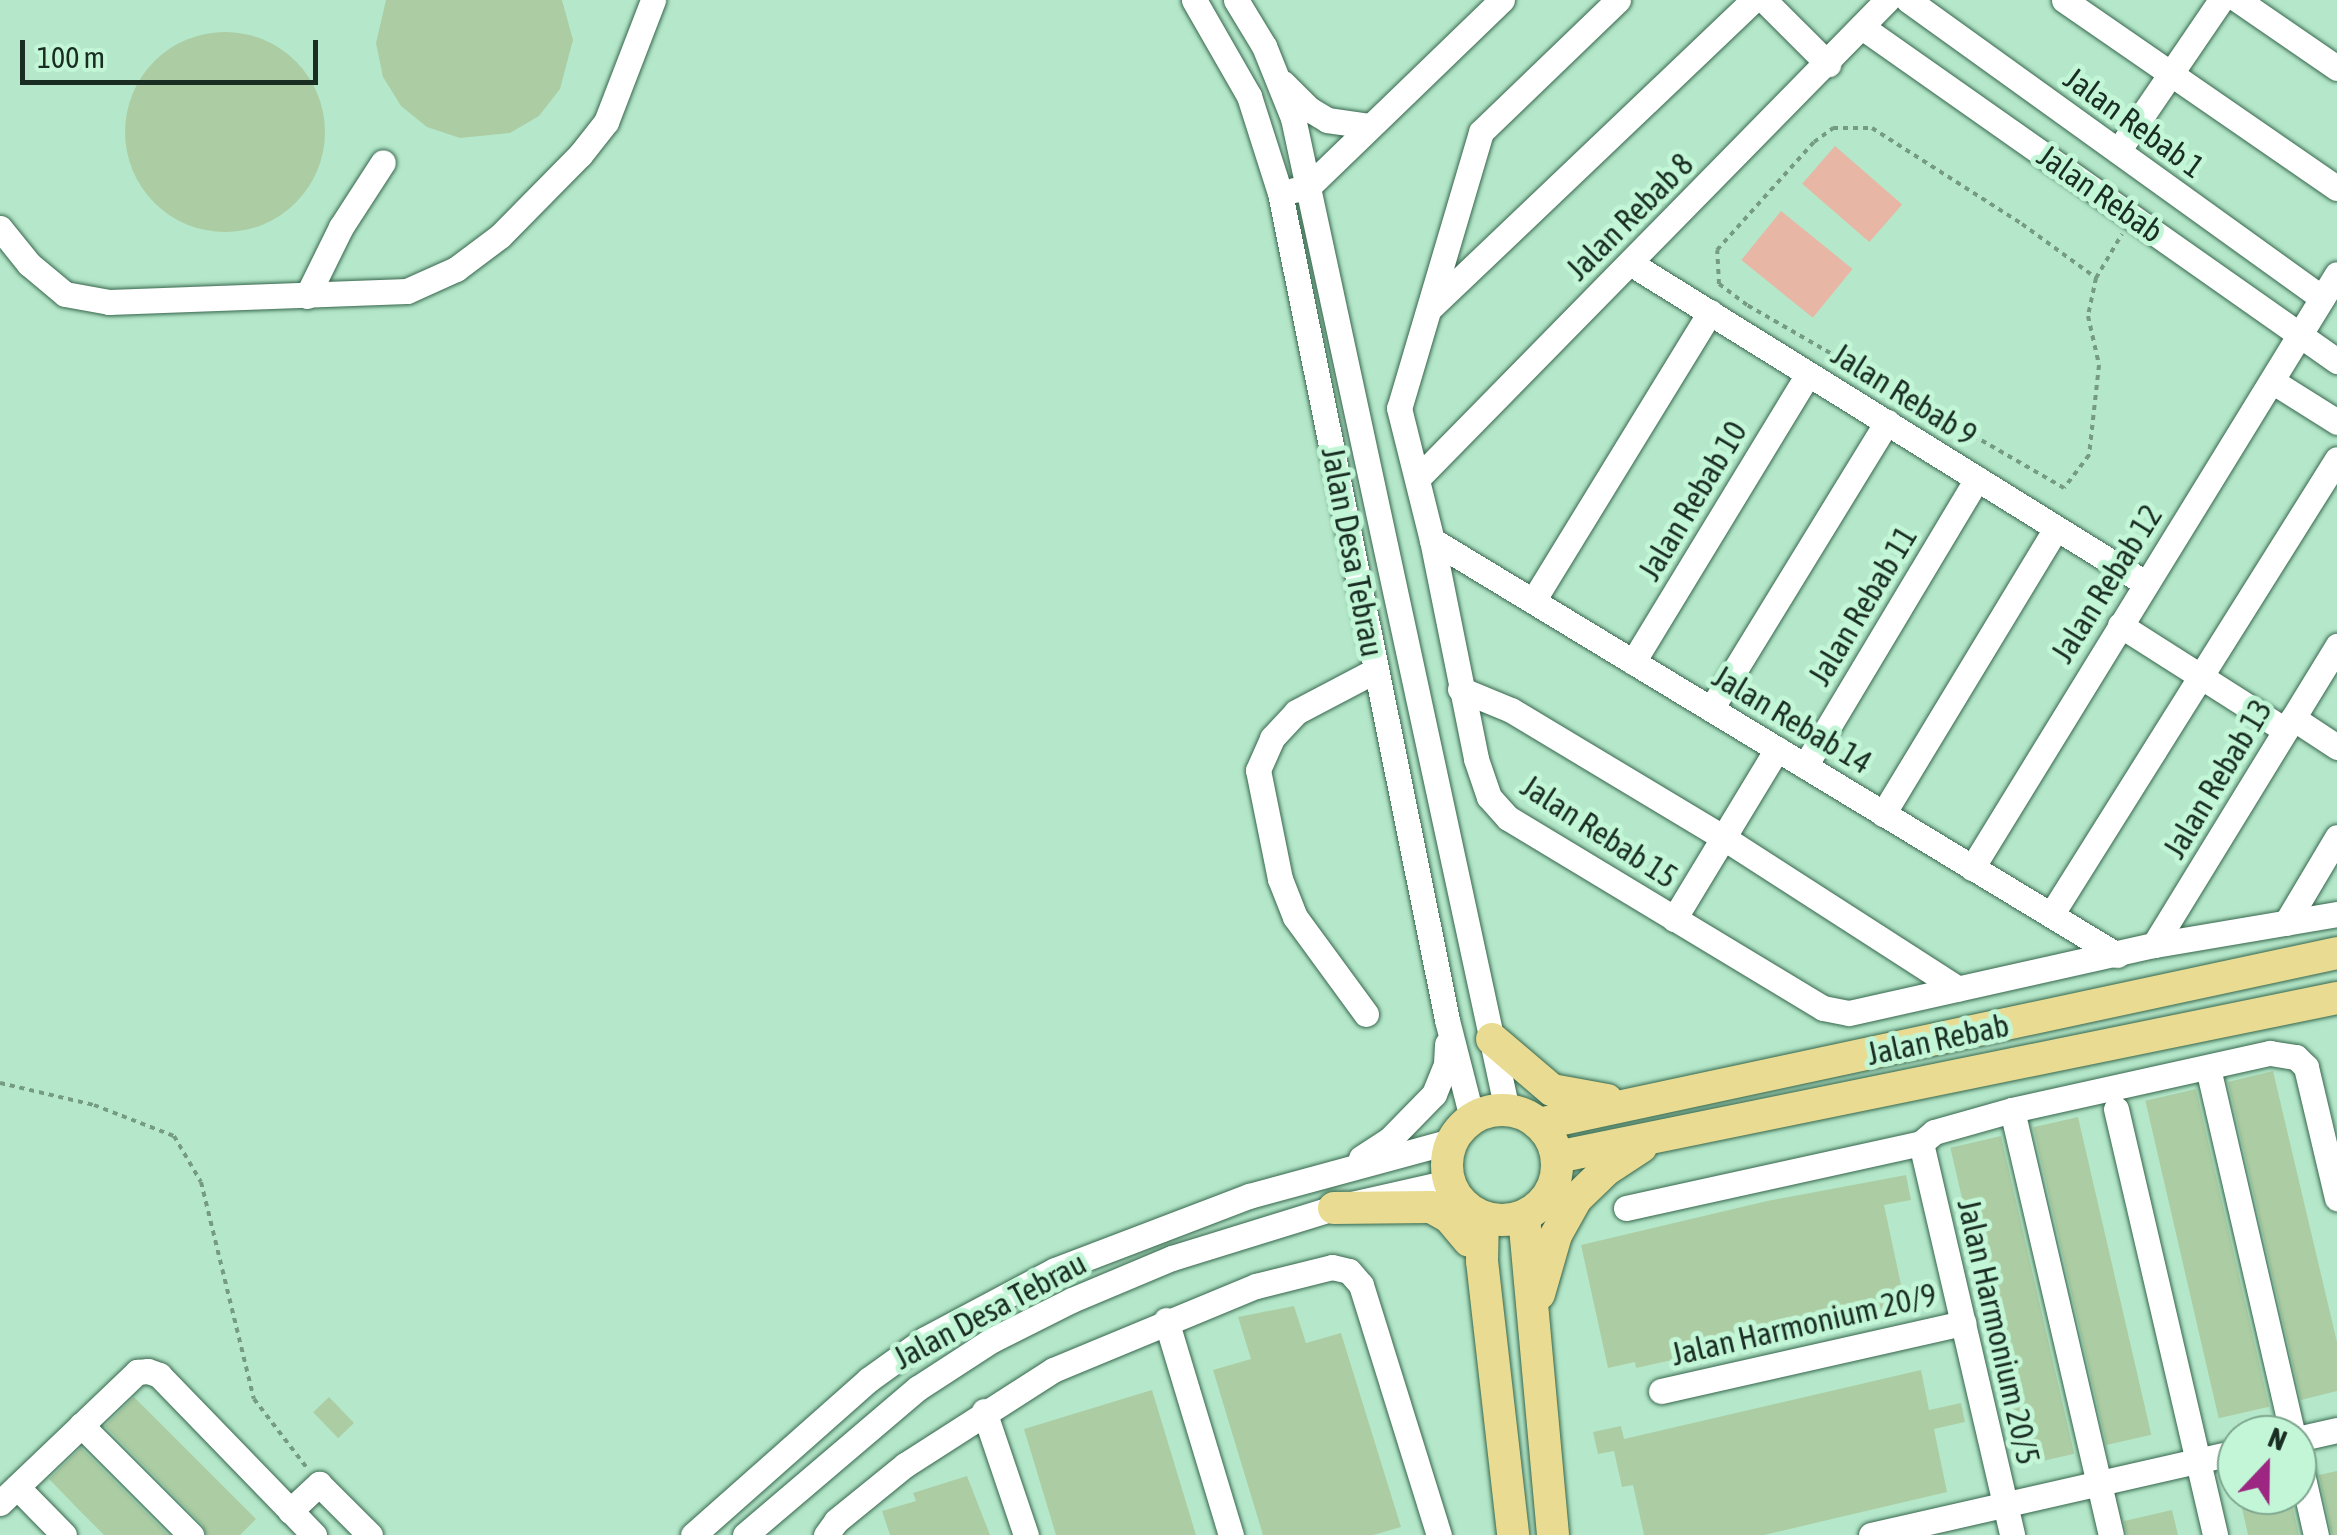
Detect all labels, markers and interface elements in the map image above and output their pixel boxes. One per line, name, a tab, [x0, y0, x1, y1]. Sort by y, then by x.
scale bar	[25, 20, 322, 82]
text: 100 m	[37, 40, 105, 74]
street label: Jalan Rebab 1	[2057, 59, 2211, 187]
street label: Jalan Rebab	[2030, 137, 2170, 251]
street label: Jalan Rebab 8	[1559, 146, 1701, 288]
street label: Jalan Rebab 9	[1824, 335, 1984, 455]
street label: Jalan Rebab 10	[1631, 415, 1755, 587]
street label: Jalan Desa Tebrau	[1313, 444, 1391, 660]
street label: Jalan Rebab 12	[2043, 498, 2171, 670]
street label: Jalan Rebab 11	[1801, 520, 1925, 692]
street label: Jalan Rebab 14	[1706, 658, 1878, 782]
street label: Jalan Rebab 13	[2156, 693, 2280, 865]
street label: Jalan Rebab 15	[1514, 767, 1684, 897]
street label: Jalan Rebab	[1864, 1006, 2012, 1074]
street label: Jalan Harmonium 20/5	[1949, 1196, 2047, 1468]
street label: Jalan Desa Tebrau	[887, 1244, 1093, 1378]
street label: Jalan Harmonium 20/9	[1668, 1276, 1940, 1374]
north arrow	[2217, 1415, 2317, 1515]
text: N	[2264, 1421, 2291, 1457]

